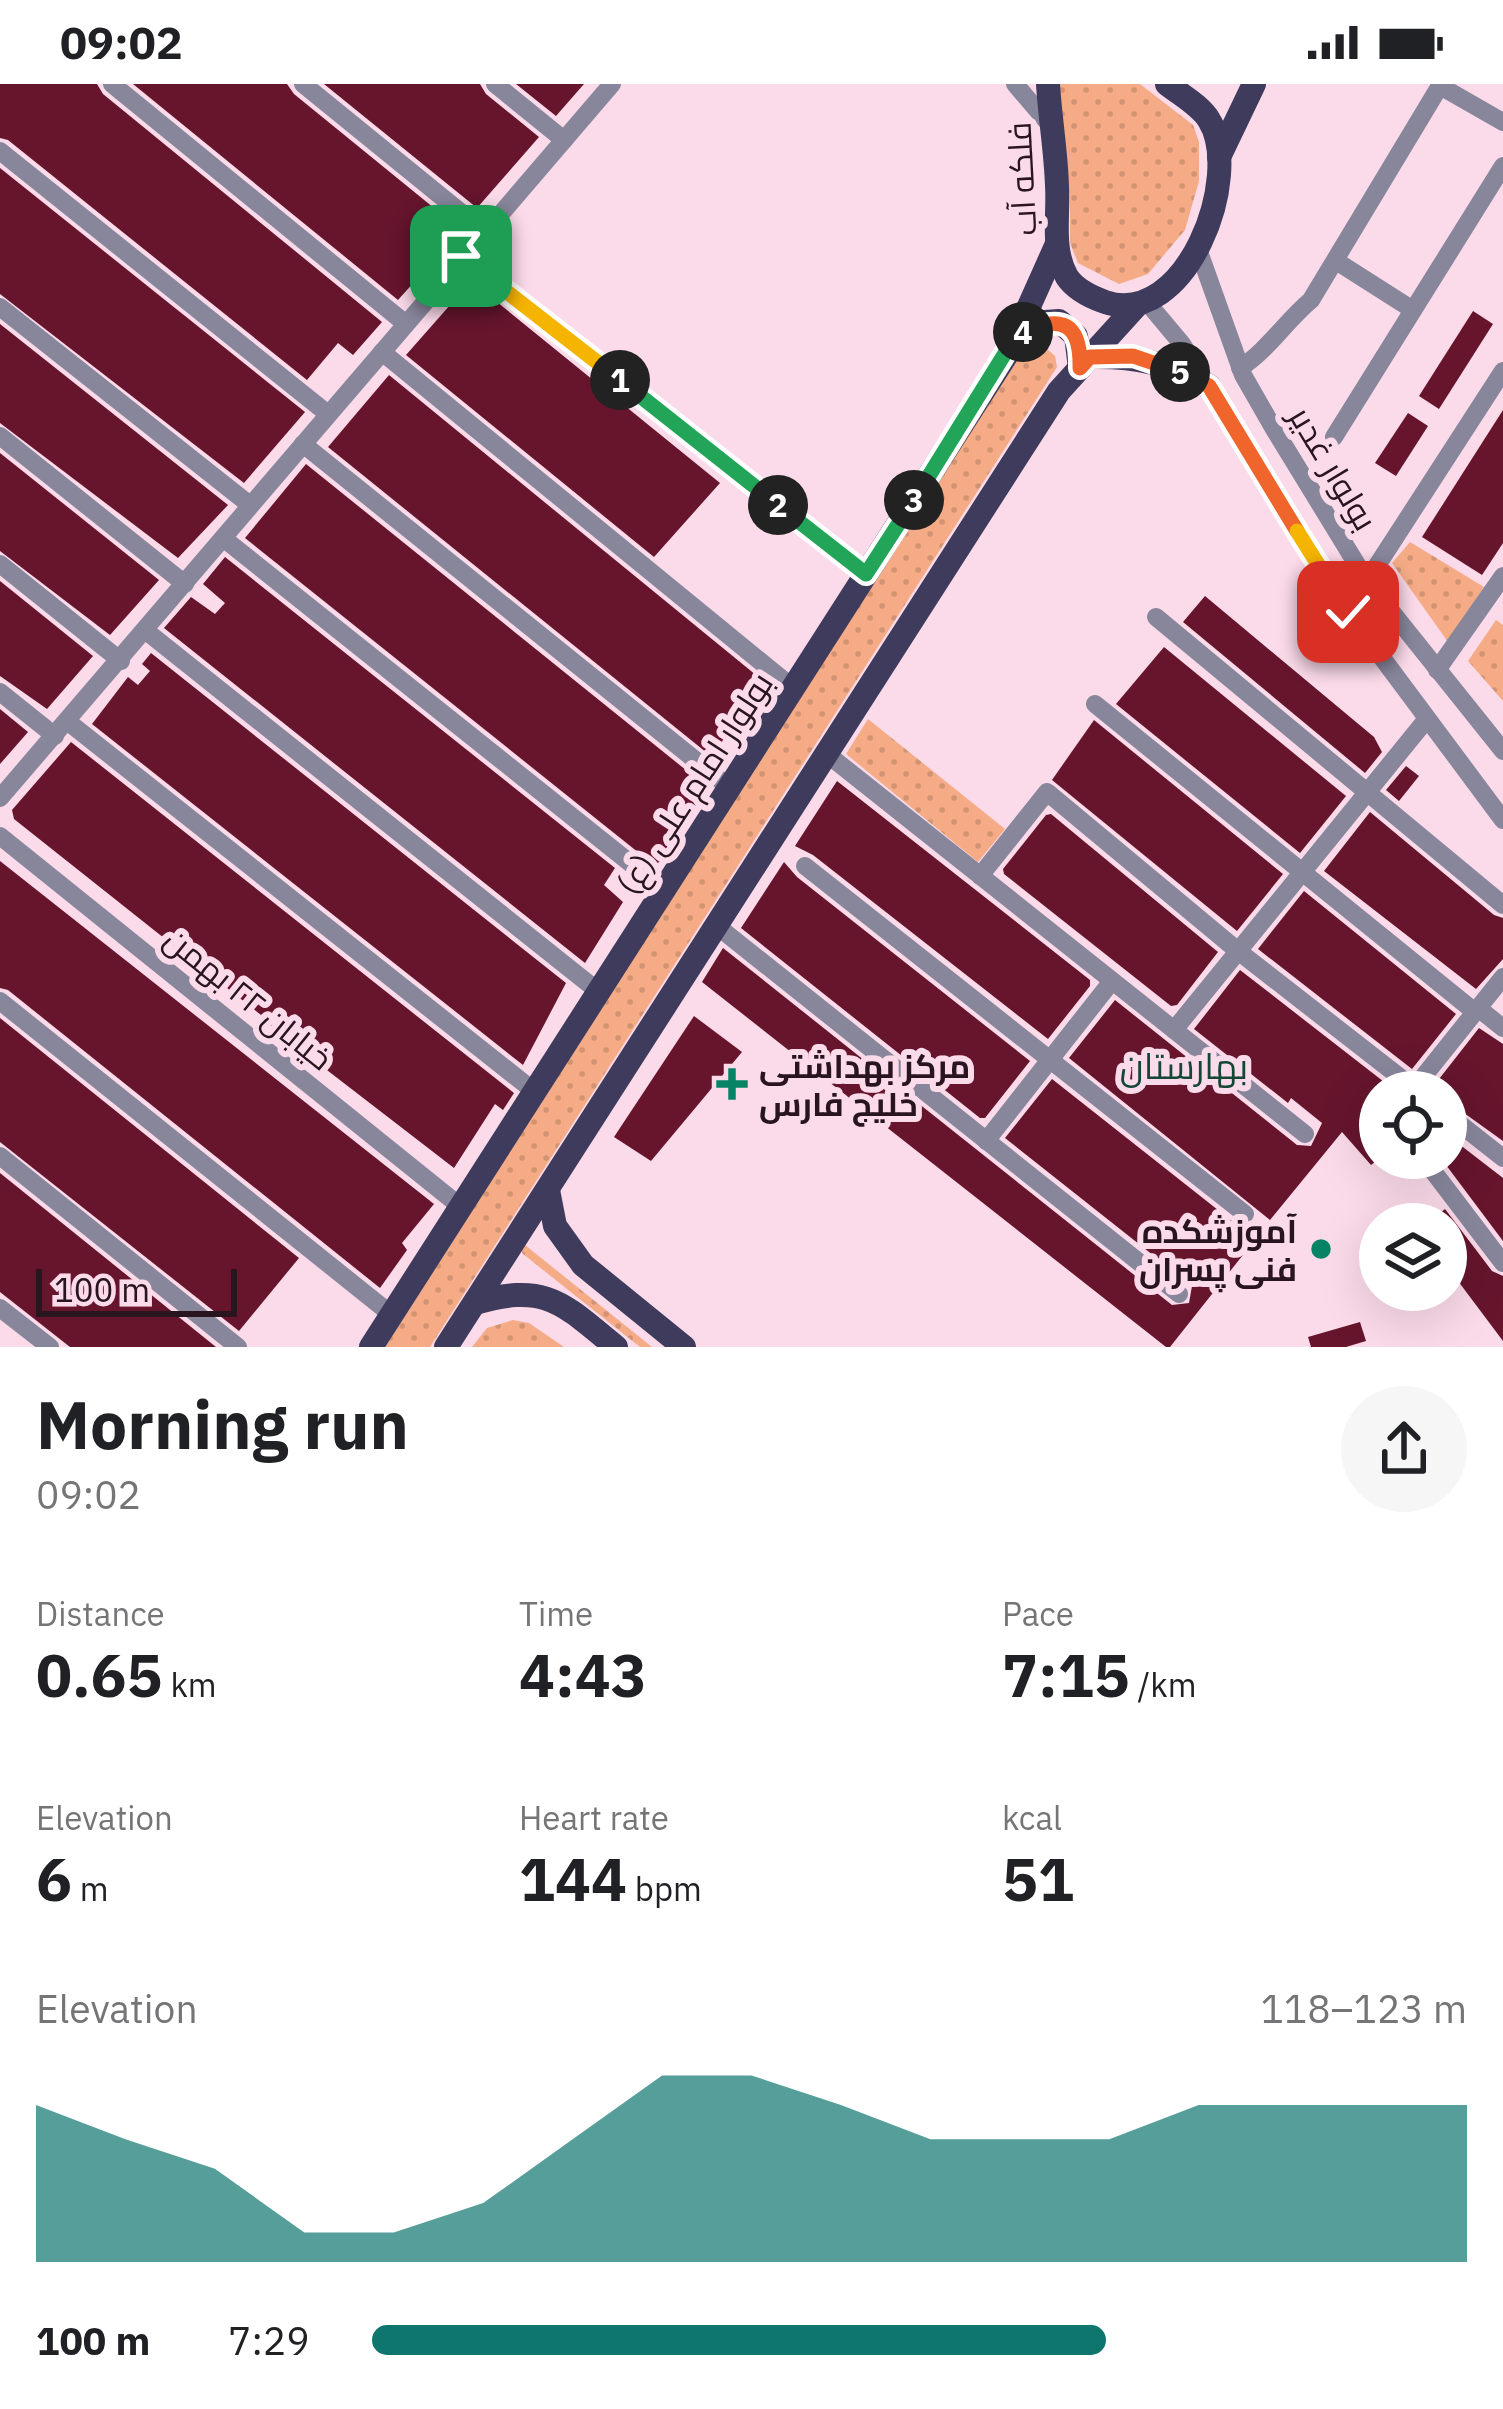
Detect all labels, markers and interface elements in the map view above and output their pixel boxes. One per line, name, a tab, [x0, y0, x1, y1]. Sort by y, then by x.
text: 09:02	[60, 13, 183, 71]
street label: فلکه آب	[997, 121, 1045, 237]
pin	[410, 205, 512, 307]
icon: arrive	[428, 223, 494, 289]
pin: 4	[993, 302, 1053, 362]
text: 4	[1013, 310, 1033, 353]
pin: 5	[1150, 342, 1210, 402]
pin: 1	[590, 350, 650, 410]
text: 5	[1170, 350, 1190, 393]
text: 1	[610, 358, 630, 401]
street label: بولوار غدیر	[1279, 396, 1388, 538]
pin: 3	[884, 470, 944, 530]
pin: 2	[748, 475, 808, 535]
text: 3	[904, 478, 924, 521]
text: 2	[768, 483, 788, 526]
pin	[1297, 561, 1399, 663]
icon: check	[1315, 579, 1381, 645]
street label: بولوار امام علی (ع)	[606, 664, 784, 903]
street label: خیابان ۲۲ بهمن	[156, 917, 342, 1079]
district label: بهارستان	[1120, 1042, 1248, 1089]
place label: مرکز بهداشتی خلیج فارس	[759, 1044, 970, 1127]
marker: مرکز بهداشتی خلیج فارس	[716, 1068, 748, 1100]
map controls	[1359, 1071, 1467, 1311]
button: locate	[1359, 1071, 1467, 1179]
button: layers	[1359, 1203, 1467, 1311]
place label: آموزشکده فنی پسران	[1139, 1209, 1298, 1293]
marker: آموزشکده فنی پسران	[1308, 1236, 1334, 1262]
scale bar	[36, 1263, 237, 1316]
text: 100 m	[54, 1268, 150, 1311]
text: Morning run	[36, 1381, 409, 1467]
button: share	[1341, 1386, 1467, 1512]
text: 09:02	[36, 1469, 141, 1520]
text: Distance	[36, 1592, 165, 1635]
text: Time	[519, 1592, 593, 1635]
text: Pace	[1002, 1592, 1074, 1635]
text: 0.65	[36, 1635, 163, 1714]
text: 4:43	[519, 1635, 647, 1714]
text: 7:15	[1002, 1635, 1130, 1714]
text: km	[163, 1663, 217, 1706]
text: /km	[1130, 1663, 1196, 1706]
text: Elevation	[36, 1796, 173, 1839]
text: Heart rate	[519, 1796, 669, 1839]
text: kcal	[1002, 1796, 1062, 1839]
text: 6	[36, 1839, 72, 1918]
text: 144	[519, 1839, 627, 1918]
text: 51	[1002, 1839, 1074, 1918]
text: m	[72, 1867, 109, 1910]
text: bpm	[627, 1867, 702, 1910]
text: Elevation	[36, 1983, 198, 2034]
text: 118–123 m	[1260, 1983, 1467, 2034]
text: 100 m	[36, 2315, 150, 2366]
text: 7:29	[228, 2315, 310, 2366]

